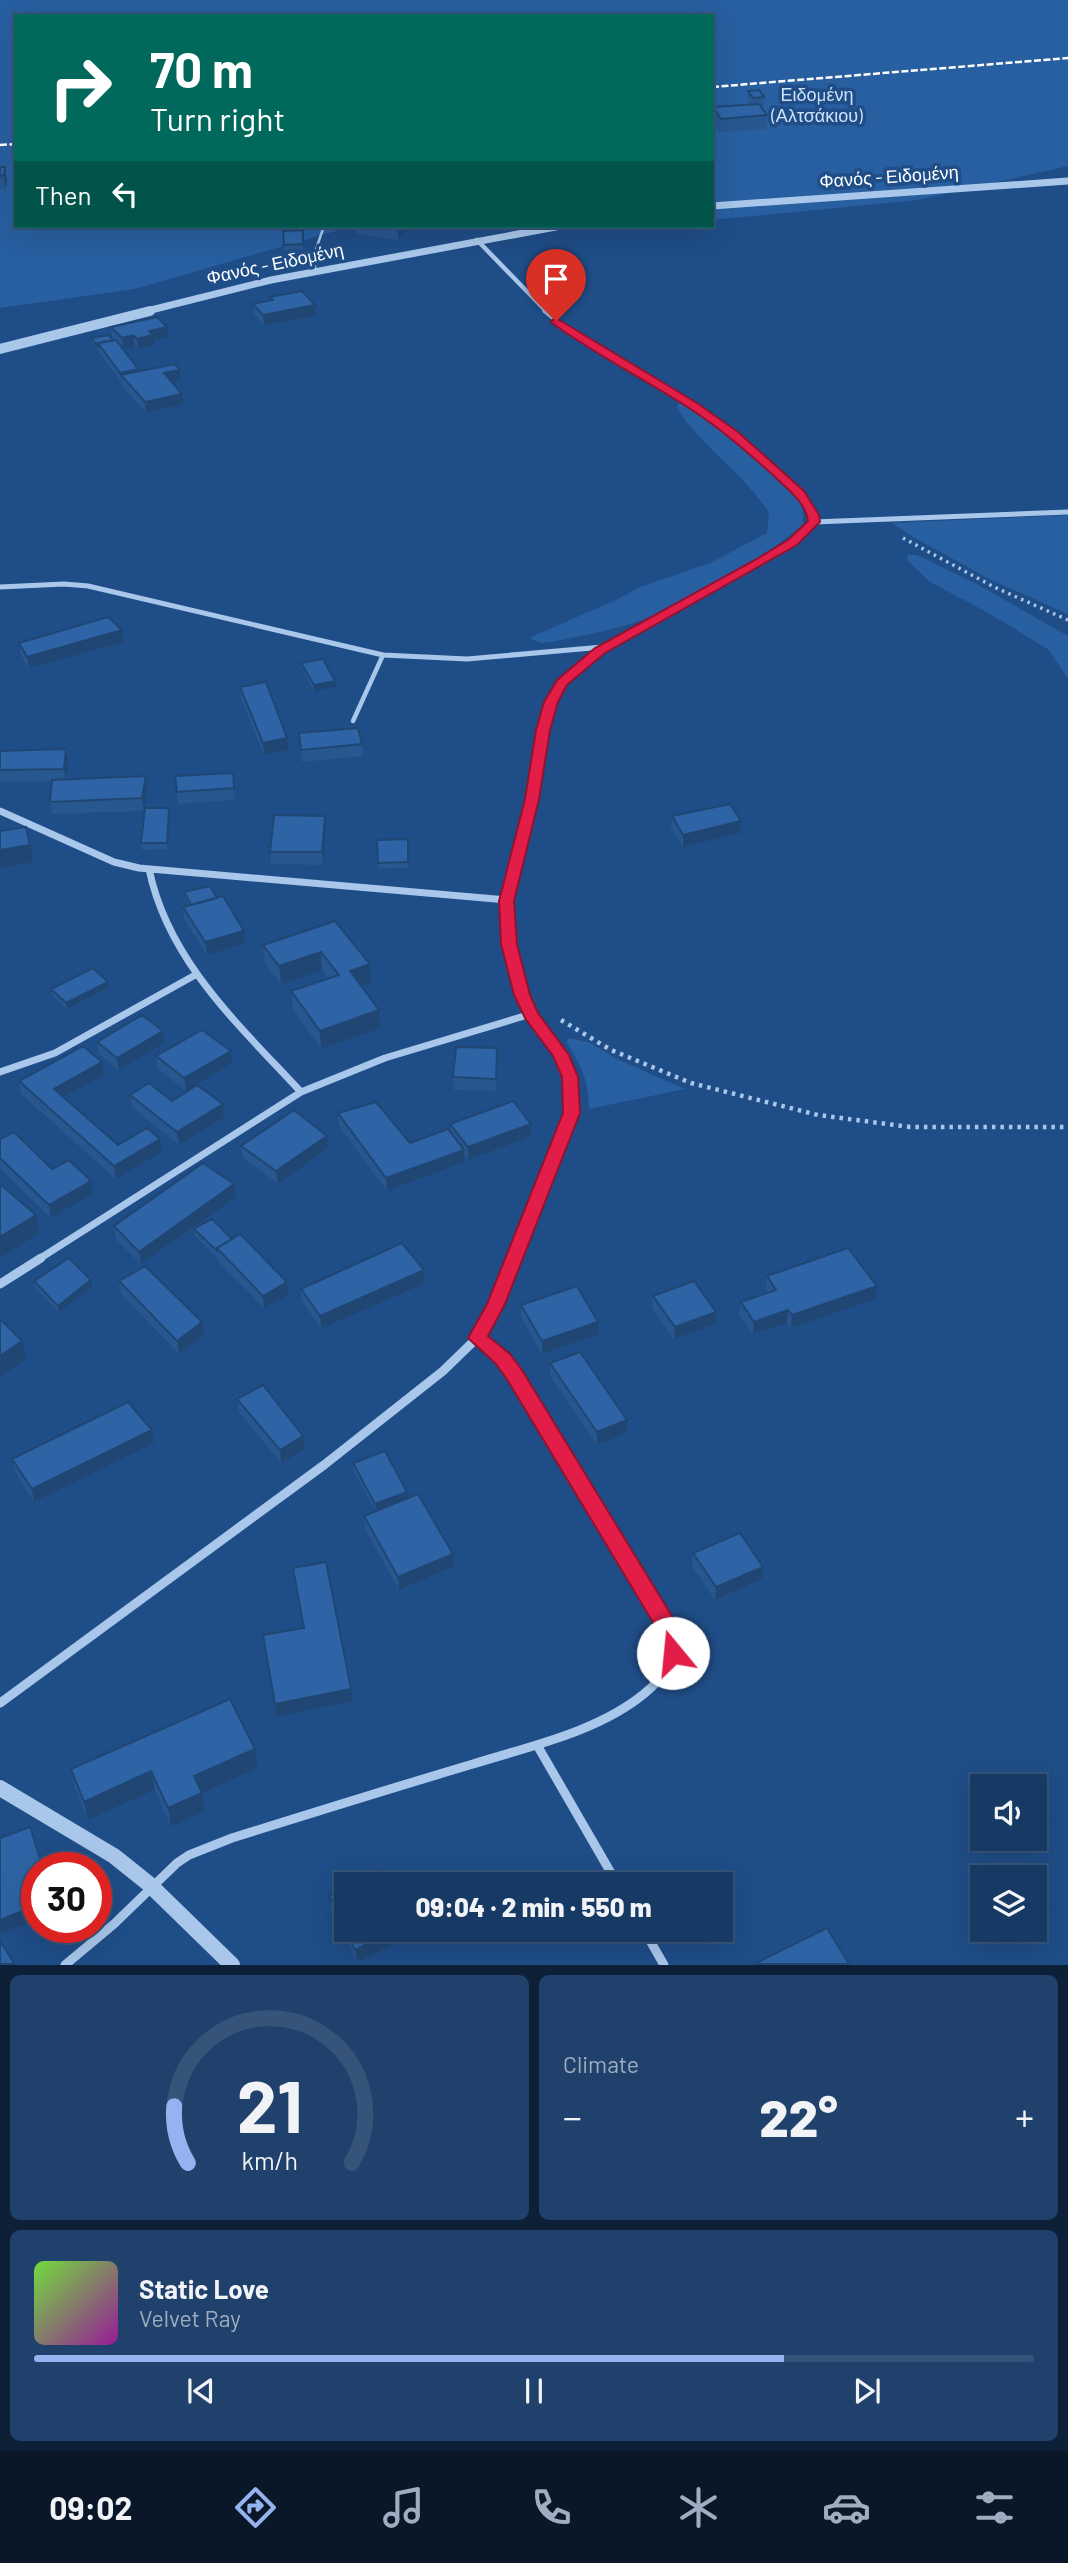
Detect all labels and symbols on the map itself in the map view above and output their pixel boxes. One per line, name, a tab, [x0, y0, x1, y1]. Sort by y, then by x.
park label: Ειδομένη (Αλτσάκιου)	[770, 83, 863, 126]
street label: Φανός - Ειδομένη	[819, 160, 959, 192]
street label: Φανός - Ειδομένη	[204, 238, 345, 288]
pin	[526, 249, 586, 321]
position arrow	[636, 1616, 710, 1690]
speed limit sign: 30	[21, 1852, 112, 1943]

